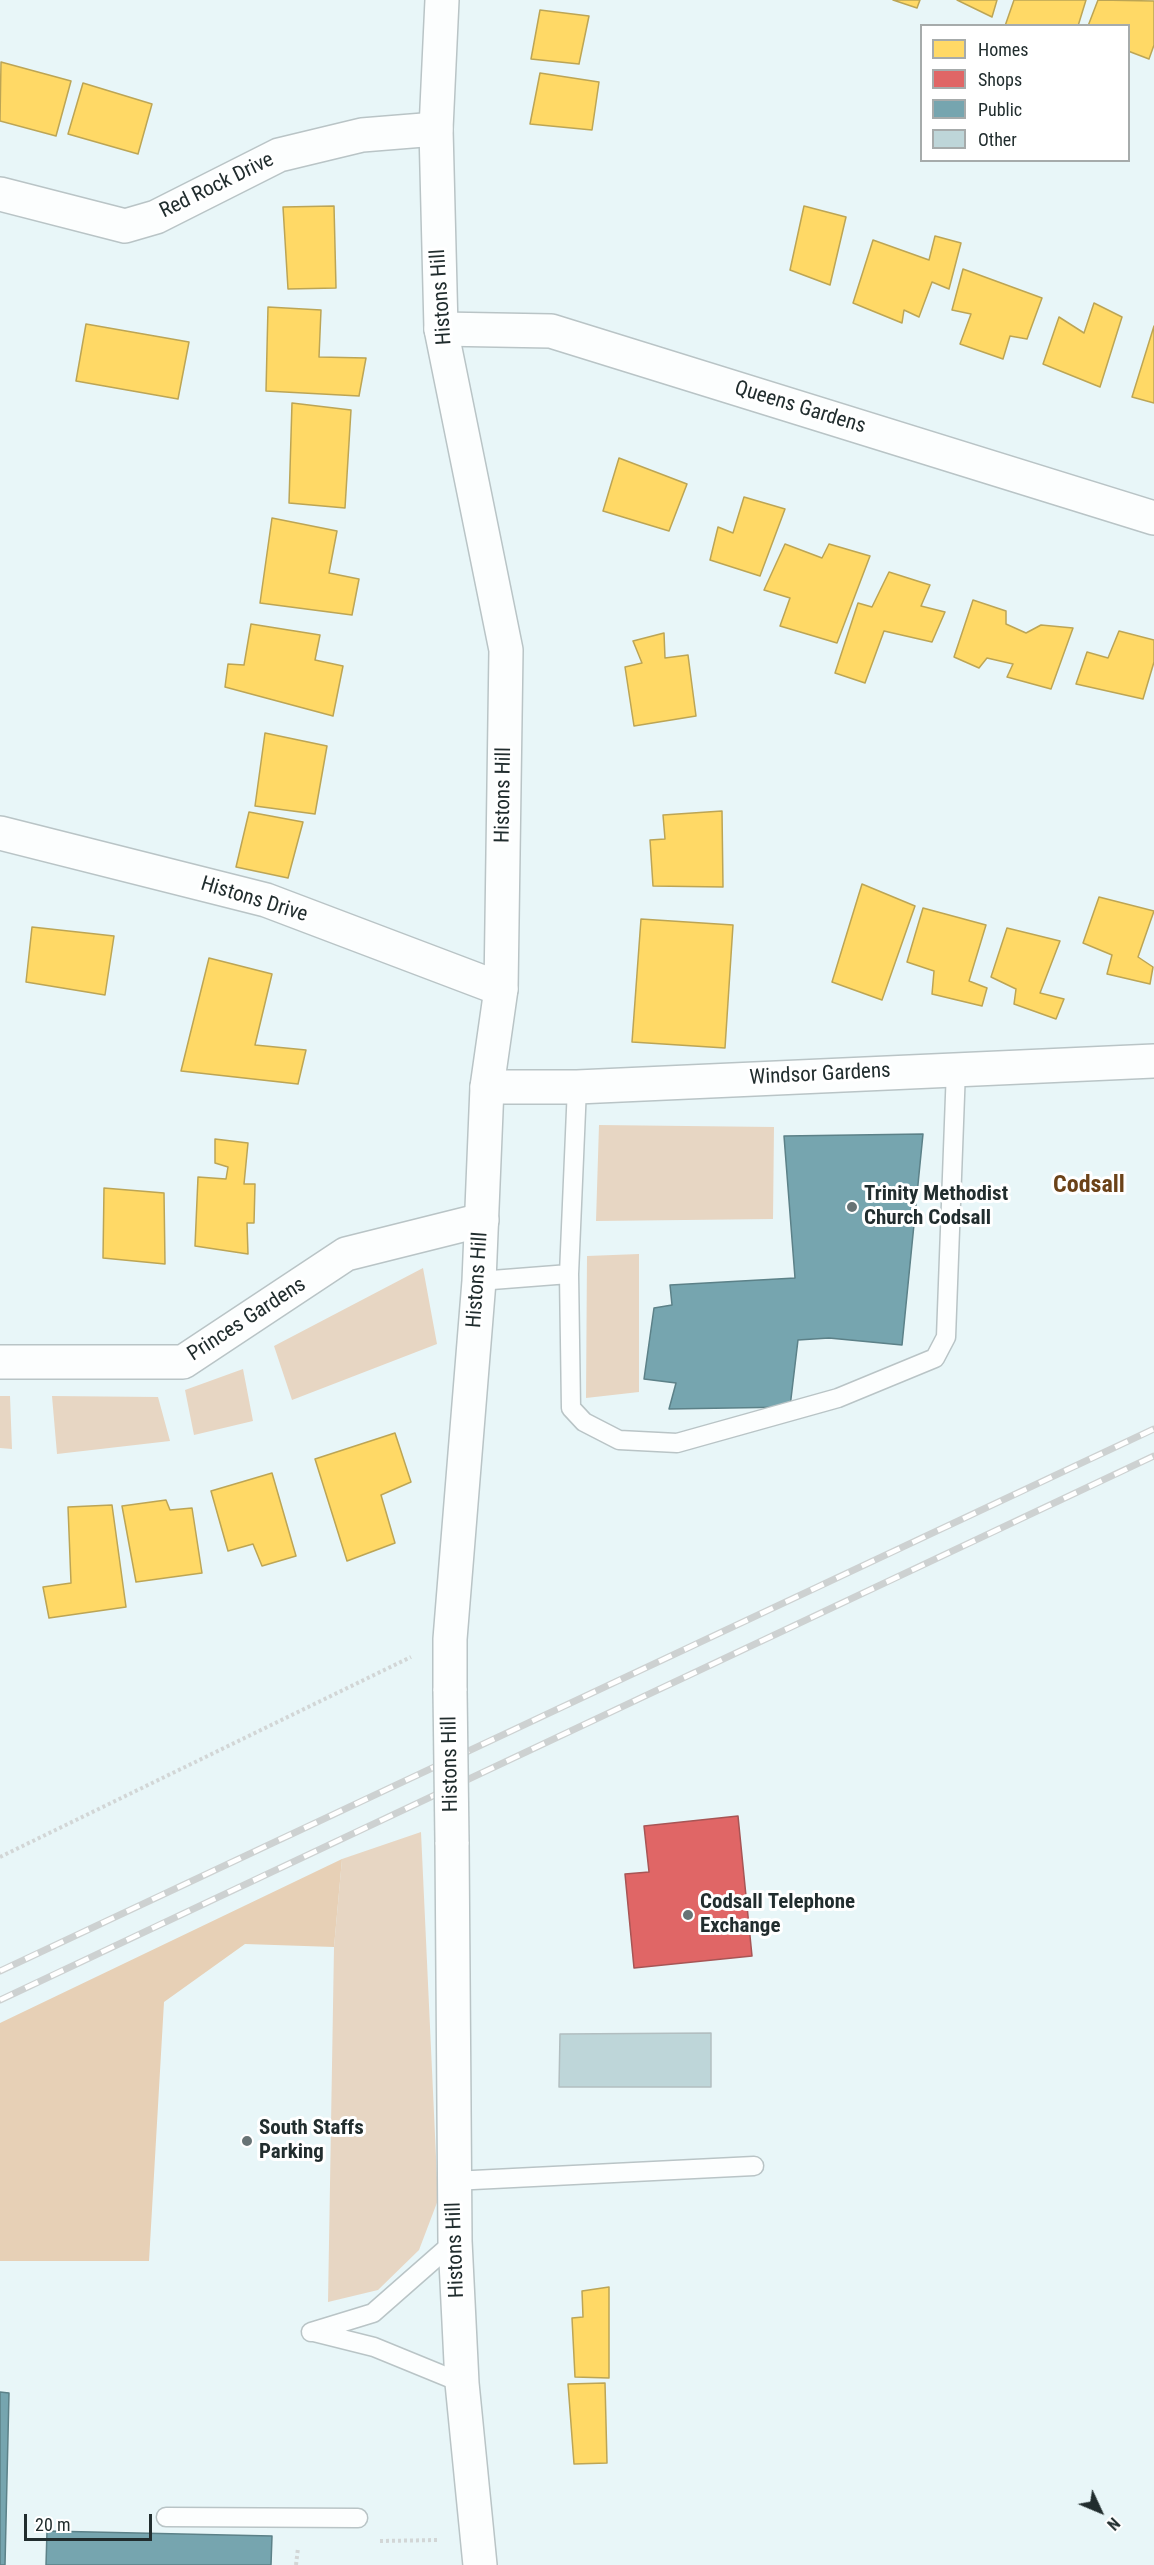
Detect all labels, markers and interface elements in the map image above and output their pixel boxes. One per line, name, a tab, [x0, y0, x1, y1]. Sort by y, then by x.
legend	[920, 24, 1130, 162]
text: Homes	[978, 39, 1028, 60]
text: Shops	[978, 69, 1022, 90]
text: Public	[978, 99, 1022, 120]
text: Other	[978, 129, 1017, 150]
street label: Red Rock Drive	[156, 148, 278, 224]
street label: Histons Hill	[426, 248, 458, 346]
street label: Queens Gardens	[731, 376, 869, 440]
street label: Histons Hill	[491, 747, 517, 843]
street label: Histons Drive	[198, 872, 310, 928]
street label: Windsor Gardens	[749, 1059, 891, 1091]
district label: Codsall	[1053, 1172, 1125, 1200]
place label: Trinity Methodist Church Codsall	[864, 1182, 1008, 1232]
marker: Trinity Methodist Church Codsall	[845, 1200, 859, 1214]
street label: Histons Hill	[462, 1231, 494, 1329]
street label: Princes Gardens	[183, 1272, 311, 1368]
street label: Histons Hill	[438, 1716, 464, 1812]
place label: Codsall Telephone Exchange	[700, 1890, 855, 1940]
marker: Codsall Telephone Exchange	[681, 1908, 695, 1922]
place label: South Staffs Parking	[259, 2116, 364, 2166]
marker: South Staffs Parking	[240, 2134, 254, 2148]
street label: Histons Hill	[442, 2202, 470, 2298]
north arrow	[1070, 2481, 1130, 2541]
scale bar	[27, 2502, 154, 2540]
text: 20 m	[35, 2514, 70, 2535]
text: N	[1103, 2514, 1124, 2534]

